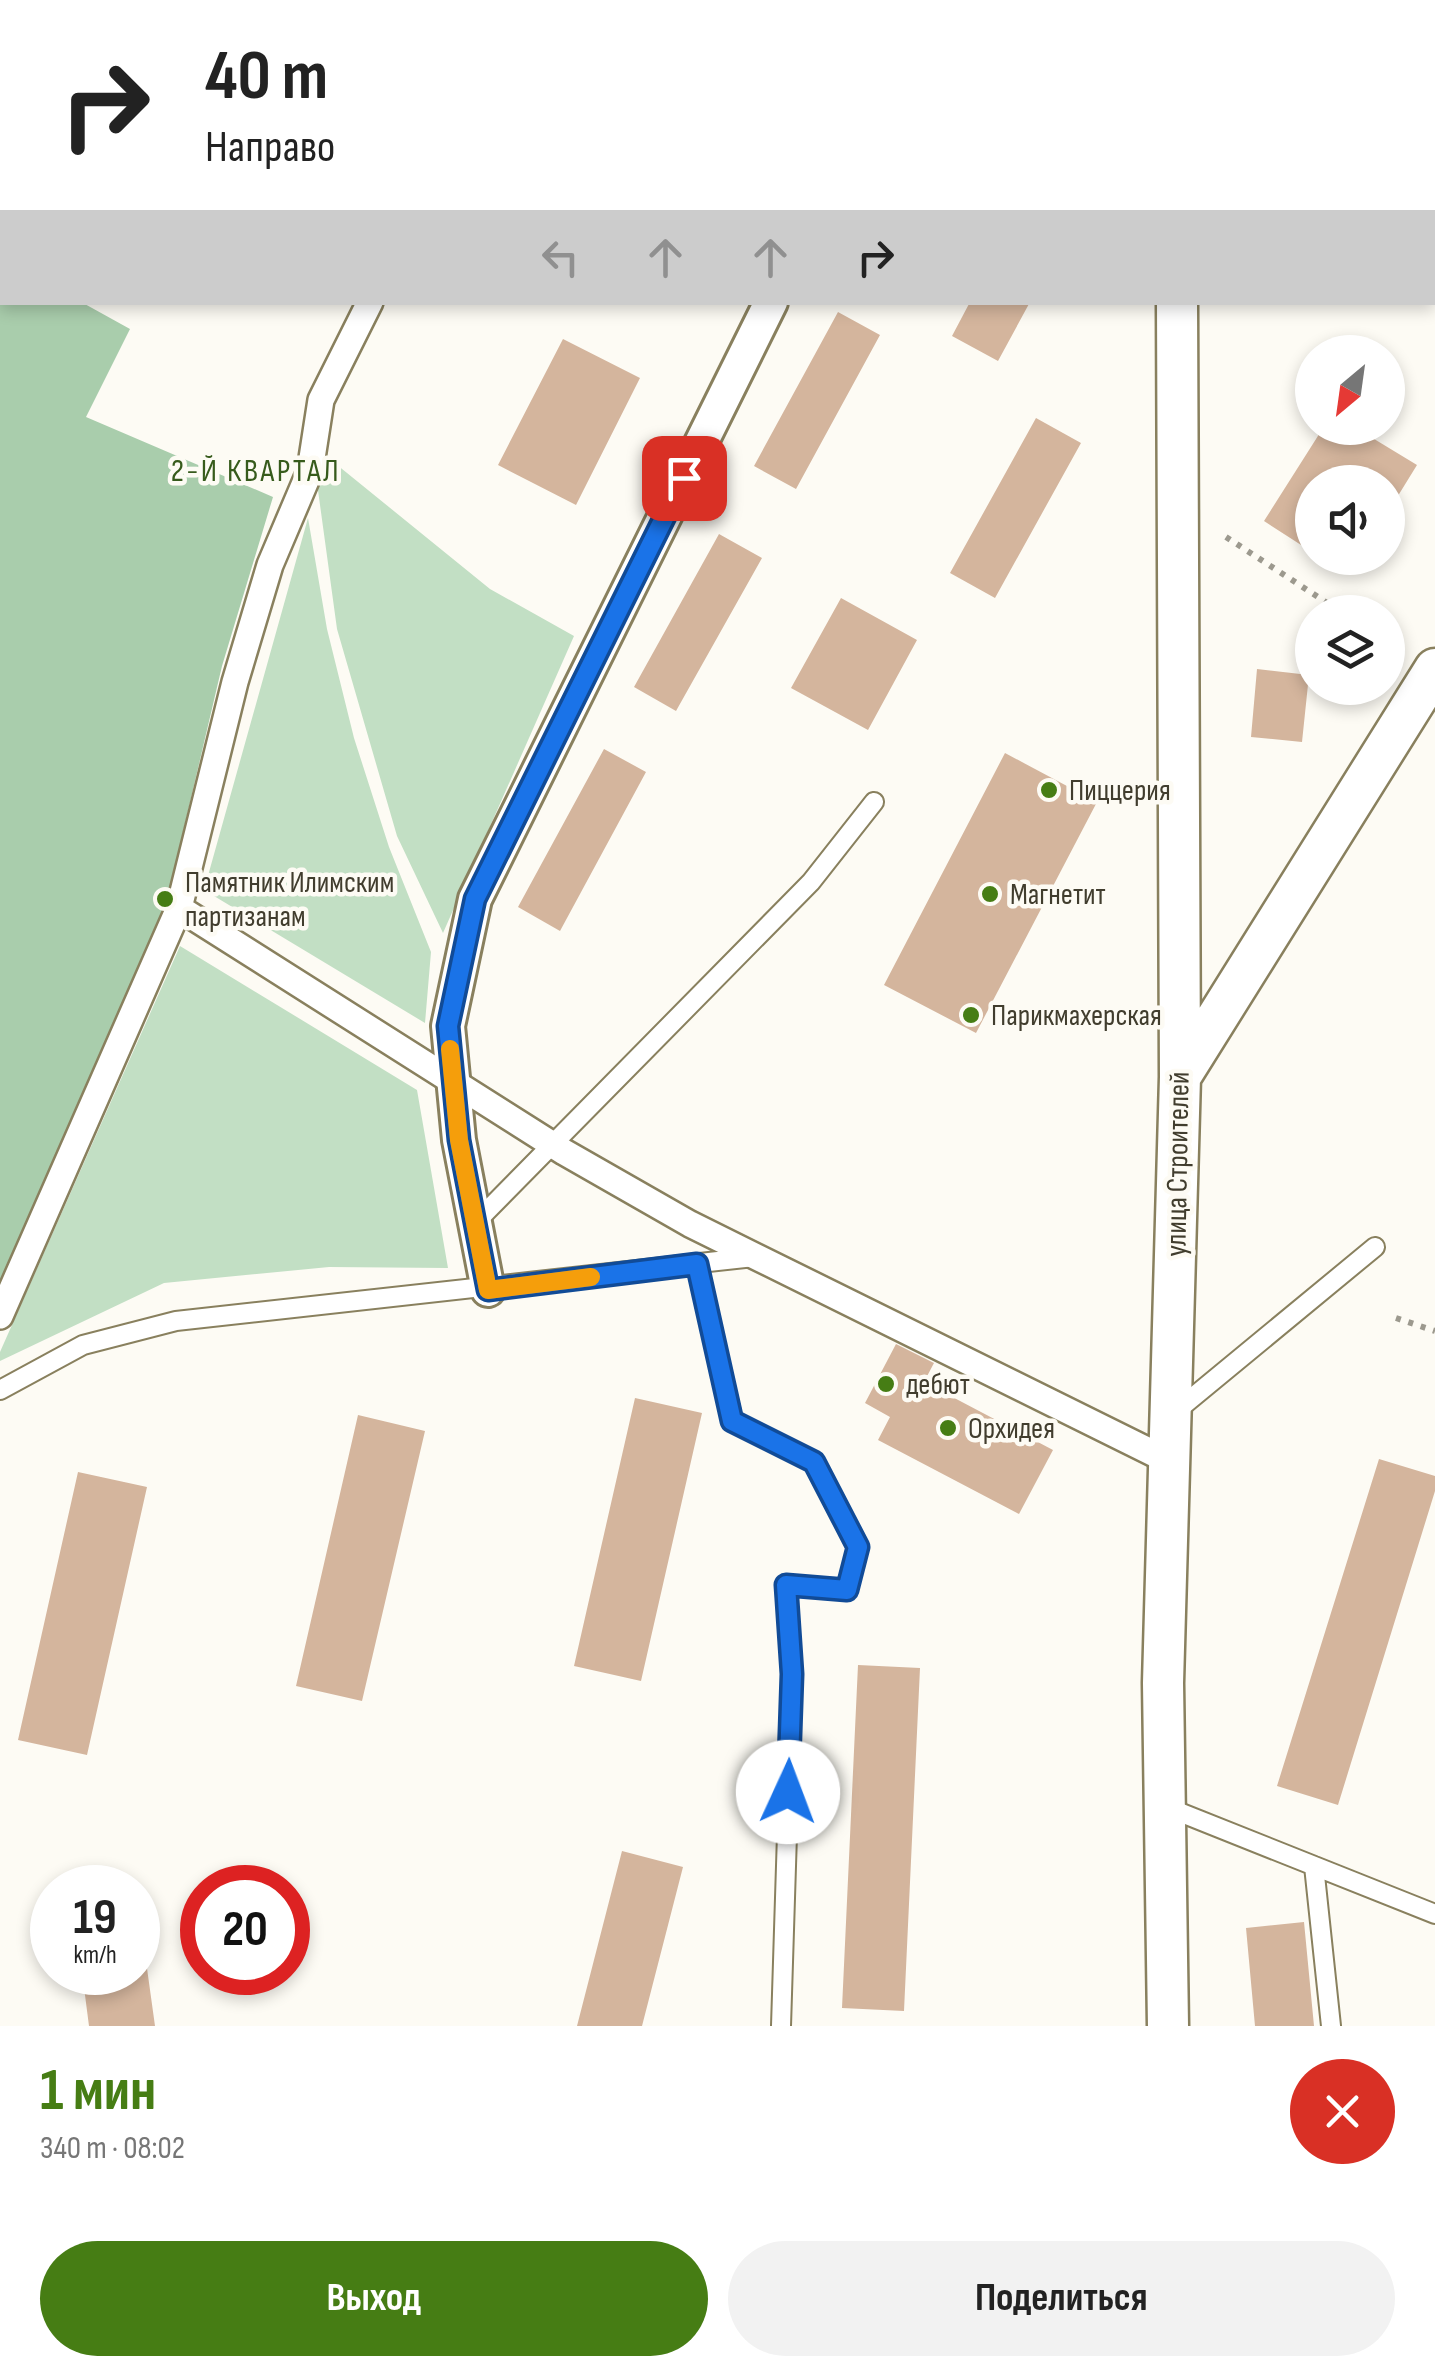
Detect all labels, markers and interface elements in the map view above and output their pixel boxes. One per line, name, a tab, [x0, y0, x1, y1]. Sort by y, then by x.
text: 40 m	[205, 35, 328, 119]
icon: right	[40, 40, 170, 170]
text: Направо	[205, 120, 335, 175]
icon: left	[533, 230, 588, 285]
icon: ahead	[638, 230, 693, 285]
icon: ahead	[743, 230, 798, 285]
icon: right	[848, 230, 903, 285]
north arrow	[1295, 335, 1405, 445]
map controls	[1295, 335, 1405, 705]
pin	[642, 436, 727, 521]
icon: arrive	[657, 451, 712, 506]
district label: 2-Й КВАРТАЛ	[171, 452, 341, 491]
button: sound	[1295, 465, 1405, 575]
button: layers	[1295, 595, 1405, 705]
place label: Пиццерия	[1069, 773, 1171, 809]
marker: Пиццерия	[1038, 779, 1060, 801]
place label: Памятник Илимским партизанам	[185, 865, 394, 935]
place label: Магнетит	[1010, 877, 1106, 913]
marker: Магнетит	[979, 883, 1001, 905]
marker: Памятник Илимским партизанам	[154, 888, 176, 910]
place label: Парикмахерская	[991, 998, 1162, 1034]
marker: Парикмахерская	[960, 1004, 982, 1026]
street label: улица Строителей	[1158, 1071, 1198, 1257]
place label: дебют	[906, 1367, 970, 1403]
marker: дебют	[875, 1373, 897, 1395]
place label: Орхидея	[968, 1411, 1055, 1447]
marker: Орхидея	[937, 1417, 959, 1439]
position arrow	[736, 1740, 840, 1844]
speed limit sign: 20	[180, 1865, 310, 1995]
text: 19	[73, 1888, 117, 1948]
text: km/h	[73, 1940, 117, 1971]
text: 1 мин	[40, 2055, 156, 2127]
button: close	[1290, 2059, 1395, 2164]
text: 340 m · 08:02	[40, 2129, 185, 2168]
button: Выход	[40, 2241, 708, 2356]
button: Поделиться	[728, 2241, 1395, 2356]

